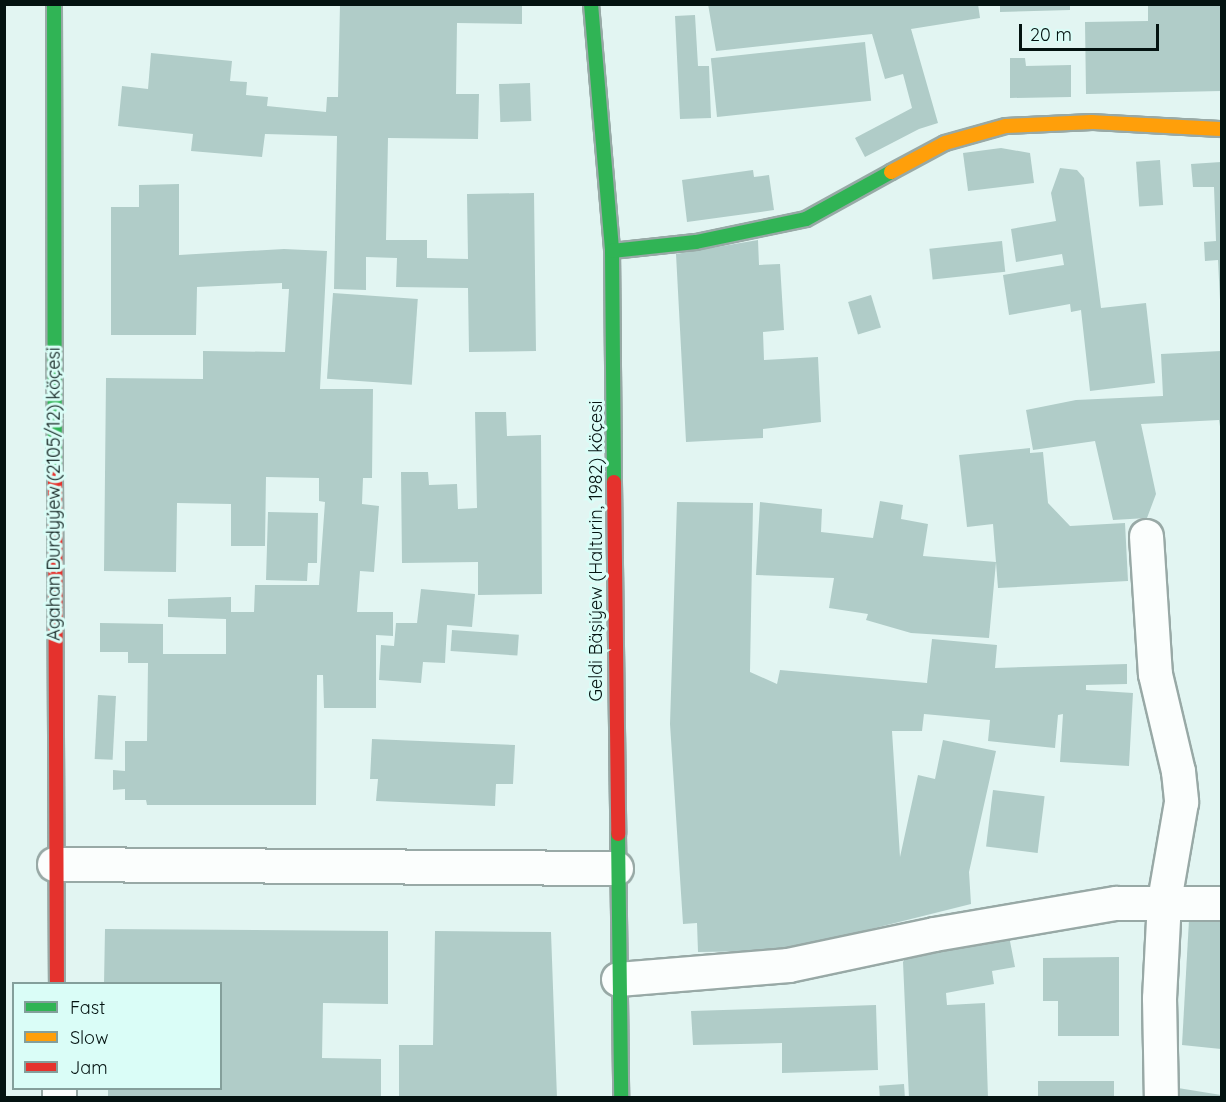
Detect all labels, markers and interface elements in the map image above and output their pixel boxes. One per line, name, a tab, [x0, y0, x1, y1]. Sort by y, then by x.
scale bar	[1022, 12, 1162, 50]
text: 20 m	[1030, 23, 1072, 46]
street label: Agahan Durdyýew (2105/12) köçesi	[43, 347, 65, 641]
street label: Geldi Bäşiýew (Halturin, 1982) köçesi	[585, 401, 607, 701]
legend	[12, 982, 222, 1090]
text: Fast	[70, 996, 105, 1019]
text: Slow	[70, 1026, 108, 1049]
text: Jam	[70, 1056, 108, 1079]

